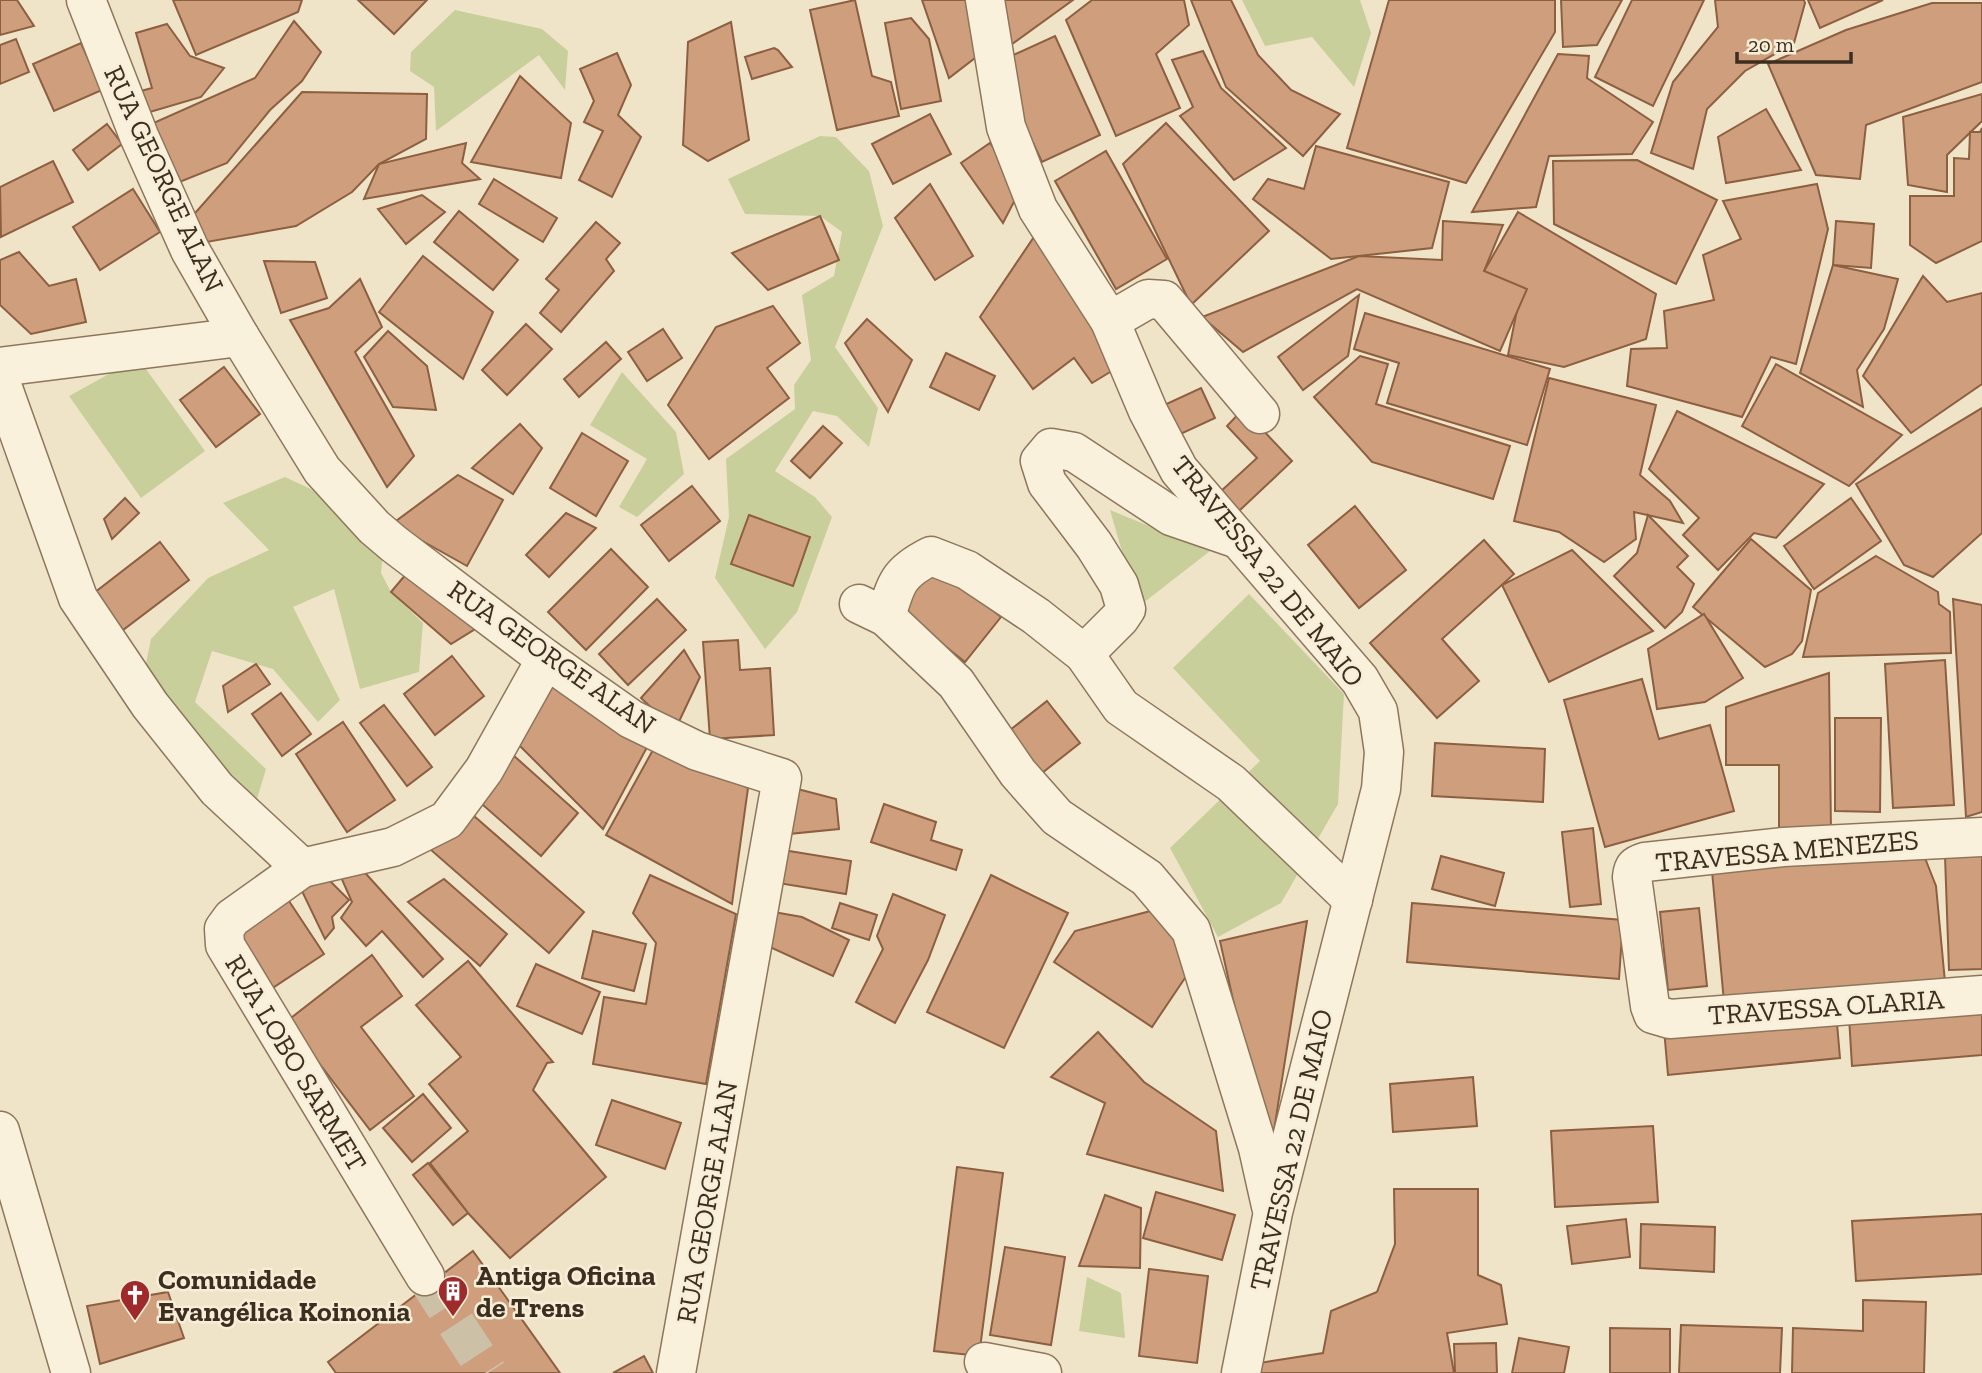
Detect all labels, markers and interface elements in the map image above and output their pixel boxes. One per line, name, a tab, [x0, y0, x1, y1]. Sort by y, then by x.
scale bar	[1737, 21, 1851, 65]
text: 20 m	[1748, 32, 1794, 57]
street label: RUA GEORGE ALAN	[97, 61, 231, 297]
street label: TRAVESSA 22 DE MAIO	[1165, 449, 1371, 693]
street label: RUA GEORGE ALAN	[442, 573, 662, 741]
street label: TRAVESSA MENEZES	[1654, 823, 1920, 879]
street label: RUA LOBO SARMET	[218, 949, 374, 1177]
street label: TRAVESSA OLARIA	[1707, 982, 1946, 1032]
street label: TRAVESSA 22 DE MAIO	[1243, 1006, 1339, 1294]
street label: RUA GEORGE ALAN	[669, 1078, 745, 1326]
place label: Antiga Oficina de Trens	[476, 1259, 656, 1324]
place label: Comunidade Evangélica Koinonia	[158, 1263, 410, 1328]
building icon: Antiga Oficina de Trens	[436, 1274, 470, 1318]
church icon: Comunidade Evangélica Koinonia	[118, 1278, 152, 1322]

